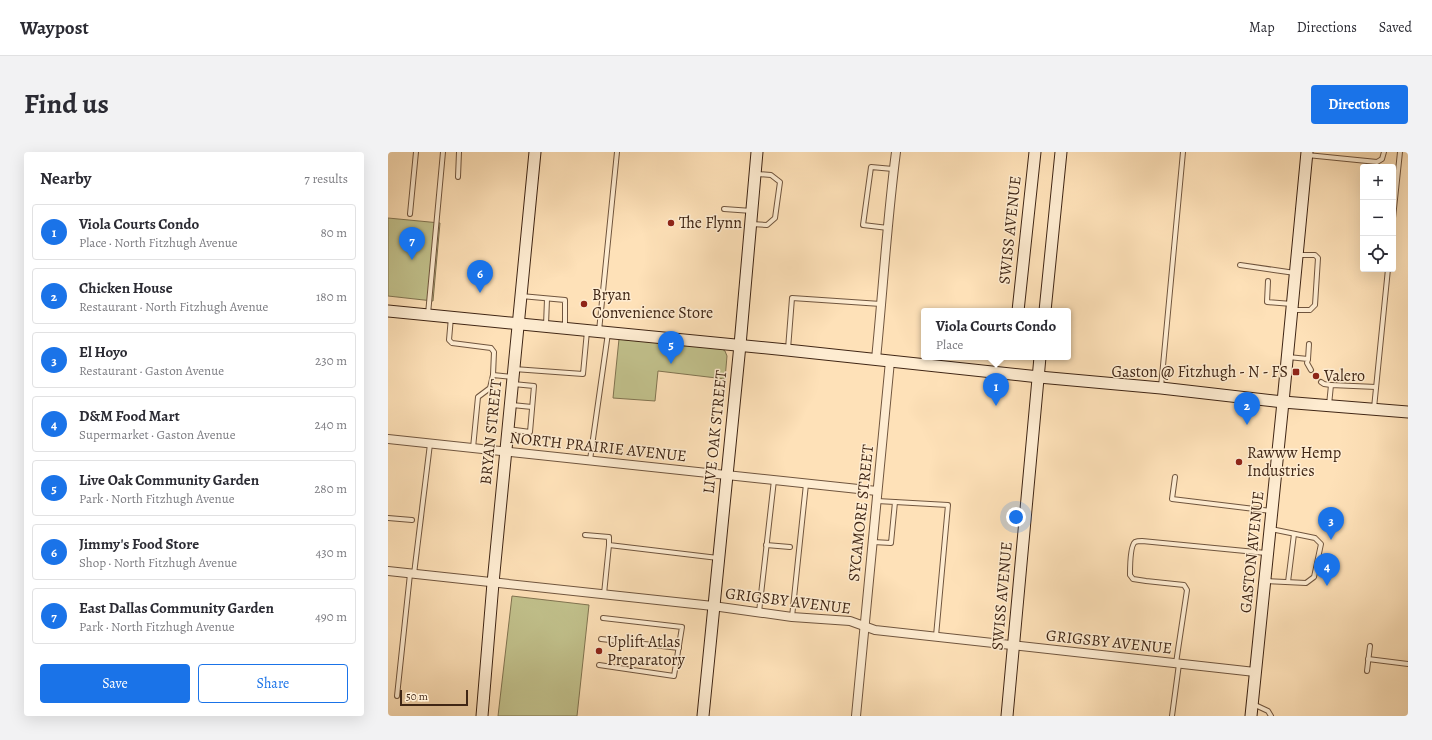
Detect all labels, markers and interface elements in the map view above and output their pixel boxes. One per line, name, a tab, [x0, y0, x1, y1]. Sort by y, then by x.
text: Waypost	[20, 15, 89, 41]
text: Map	[1249, 18, 1275, 37]
text: Directions	[1297, 18, 1357, 37]
text: Saved	[1379, 18, 1412, 37]
text: Find us	[24, 85, 109, 123]
button: Directions	[1311, 85, 1408, 124]
map controls	[1360, 164, 1396, 272]
button: +	[1360, 164, 1396, 200]
text: Nearby	[40, 167, 91, 190]
text: 7 results	[304, 170, 348, 187]
street label: SWISS AVENUE	[993, 175, 1027, 285]
button: −	[1360, 200, 1396, 236]
place label: The Flynn	[679, 212, 742, 234]
text: Viola Courts Condo	[79, 214, 199, 234]
marker: The Flynn	[666, 218, 676, 228]
text: 1	[52, 224, 56, 241]
text: 80 m	[320, 224, 347, 241]
pin: 7	[399, 227, 425, 260]
text: Place · North Fitzhugh Avenue	[79, 234, 238, 251]
button: locate	[1360, 236, 1396, 272]
pin: 6	[467, 260, 493, 293]
text: Chicken House	[79, 278, 173, 298]
place label: Bryan Convenience Store	[592, 284, 713, 324]
text: 2	[51, 288, 57, 305]
text: 180 m	[316, 288, 347, 305]
text: Restaurant · North Fitzhugh Avenue	[79, 298, 268, 315]
marker: Bryan Convenience Store	[579, 299, 589, 309]
popup	[921, 308, 1071, 360]
text: Viola Courts Condo	[936, 316, 1056, 336]
pin: 5	[658, 331, 684, 364]
text: Place	[936, 336, 963, 353]
text: El Hoyo	[79, 342, 128, 362]
text: 3	[51, 352, 57, 369]
text: 230 m	[315, 352, 347, 369]
place label: Gaston @ Fitzhugh - N - FS	[1111, 361, 1288, 383]
text: Restaurant · Gaston Avenue	[79, 362, 224, 379]
place label: Valero	[1323, 365, 1365, 387]
marker: Gaston @ Fitzhugh - N - FS	[1291, 367, 1301, 377]
street label: LIVE OAK STREET	[698, 369, 732, 495]
marker: Valero	[1311, 371, 1321, 381]
pin: 1	[983, 373, 1009, 406]
street label: BRYAN STREET	[475, 378, 508, 486]
pin: 2	[1234, 392, 1260, 425]
text: D&M Food Mart	[79, 406, 180, 426]
text: 4	[51, 416, 57, 433]
text: 240 m	[315, 416, 347, 433]
text: Supermarket · Gaston Avenue	[79, 426, 235, 443]
street label: NORTH PRAIRIE AVENUE	[508, 427, 688, 467]
place label: Rawww Hemp Industries	[1247, 442, 1341, 482]
street label: SYCAMORE STREET	[843, 443, 879, 583]
marker: Rawww Hemp Industries	[1234, 457, 1244, 467]
text: Live Oak Community Garden	[79, 470, 259, 490]
text: 5	[51, 480, 57, 497]
text: 280 m	[314, 480, 347, 497]
text: Park · North Fitzhugh Avenue	[79, 490, 235, 507]
street label: GASTON AVENUE	[1235, 490, 1269, 614]
your location	[1006, 507, 1026, 527]
pin: 3	[1318, 507, 1344, 540]
text: Jimmy's Food Store	[79, 534, 199, 554]
street label: SWISS AVENUE	[986, 541, 1018, 651]
text: 6	[51, 544, 57, 561]
text: 430 m	[315, 544, 347, 561]
pin: 4	[1314, 553, 1340, 586]
text: Shop · North Fitzhugh Avenue	[79, 554, 237, 571]
street label: GRIGSBY AVENUE	[724, 582, 852, 620]
text: East Dallas Community Garden	[79, 598, 274, 618]
text: 7	[51, 608, 57, 625]
text: 490 m	[315, 608, 347, 625]
text: Park · North Fitzhugh Avenue	[79, 618, 235, 635]
street label: GRIGSBY AVENUE	[1045, 624, 1173, 660]
place label: Uplift Atlas Preparatory	[607, 631, 686, 671]
marker: Uplift Atlas Preparatory	[594, 646, 604, 656]
button: Save	[40, 664, 190, 703]
button: Share	[198, 664, 348, 703]
scale bar	[400, 688, 468, 707]
text: 50 m	[406, 689, 428, 704]

